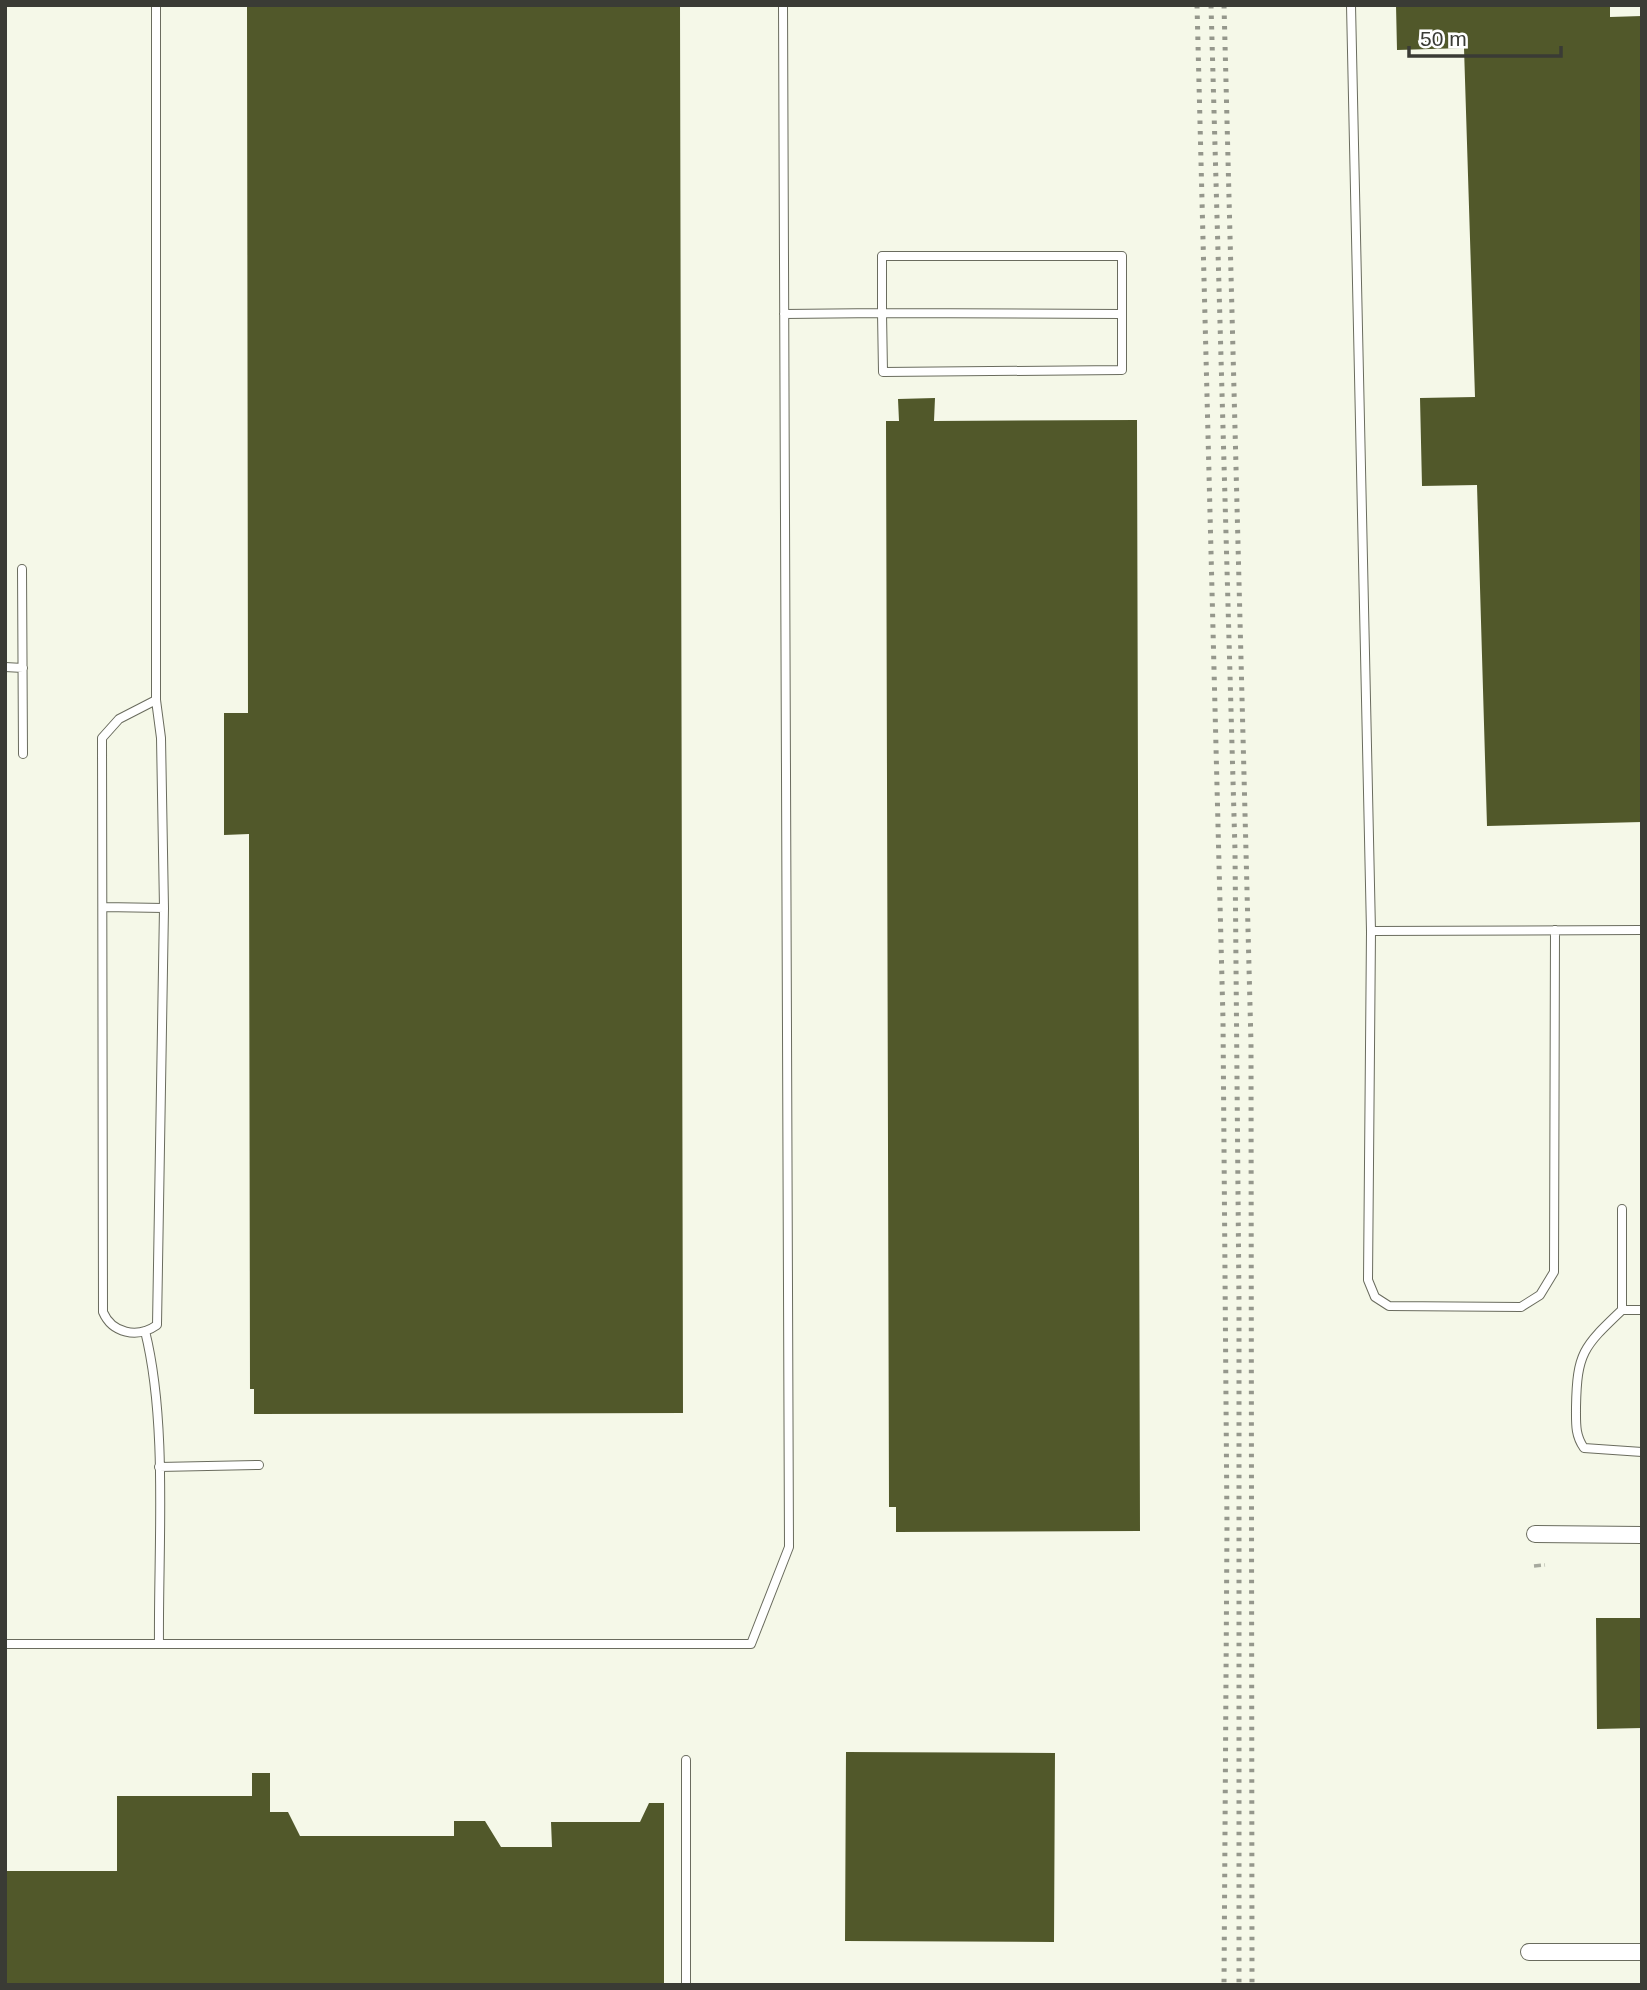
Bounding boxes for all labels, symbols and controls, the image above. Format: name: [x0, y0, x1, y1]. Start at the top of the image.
scale bar: [1409, 14, 1561, 58]
text: 50 m: [1420, 27, 1467, 50]

